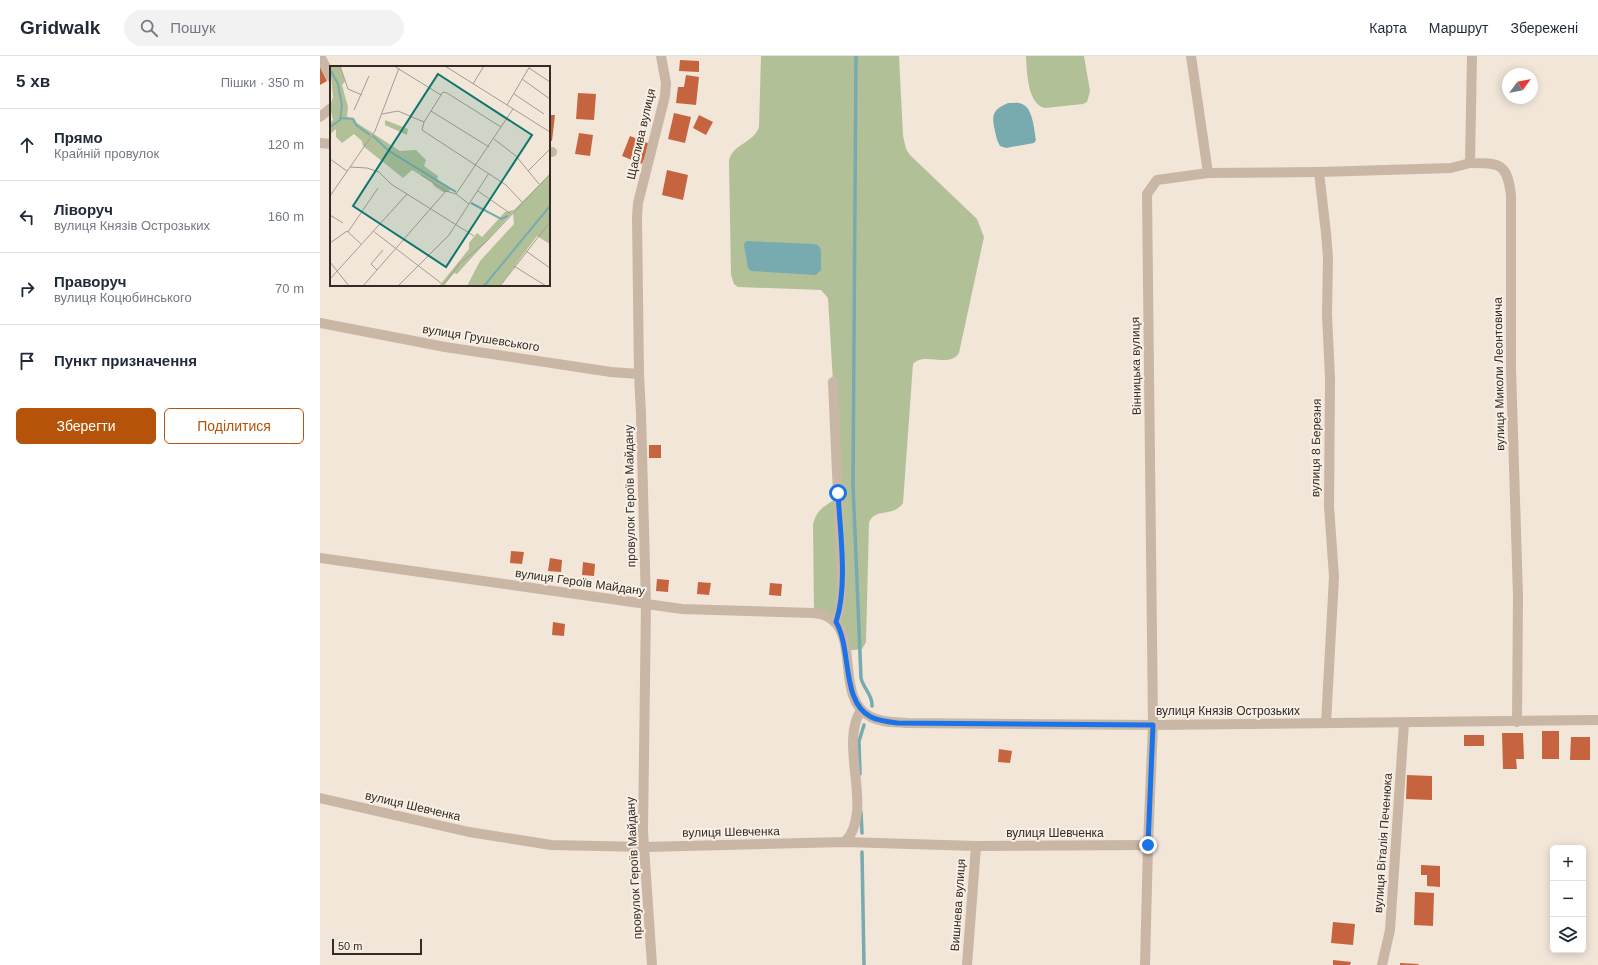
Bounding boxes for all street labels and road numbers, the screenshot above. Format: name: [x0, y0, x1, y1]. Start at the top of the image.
street label: Щаслива вулиця: [624, 87, 658, 181]
street label: вулиця Миколи Леонтовича: [1491, 297, 1507, 451]
street label: Вінницька вулиця: [1128, 317, 1144, 415]
street label: вулиця Грушевського: [422, 322, 541, 354]
street label: вулиця 8 Березня: [1308, 399, 1324, 497]
street label: провулок Героїв Майдану: [622, 425, 638, 567]
street label: вулиця Героїв Майдану: [514, 566, 646, 598]
street label: вулиця Князів Острозьких: [1156, 704, 1300, 718]
street label: вулиця Віталія Печенюка: [1371, 772, 1395, 913]
street label: вулиця Шевченка: [364, 788, 462, 824]
street label: провулок Героїв Майдану: [623, 796, 645, 940]
street label: вулиця Шевченка: [682, 824, 780, 840]
street label: вулиця Шевченка: [1006, 826, 1104, 840]
street label: Вишнева вулиця: [948, 858, 968, 952]

